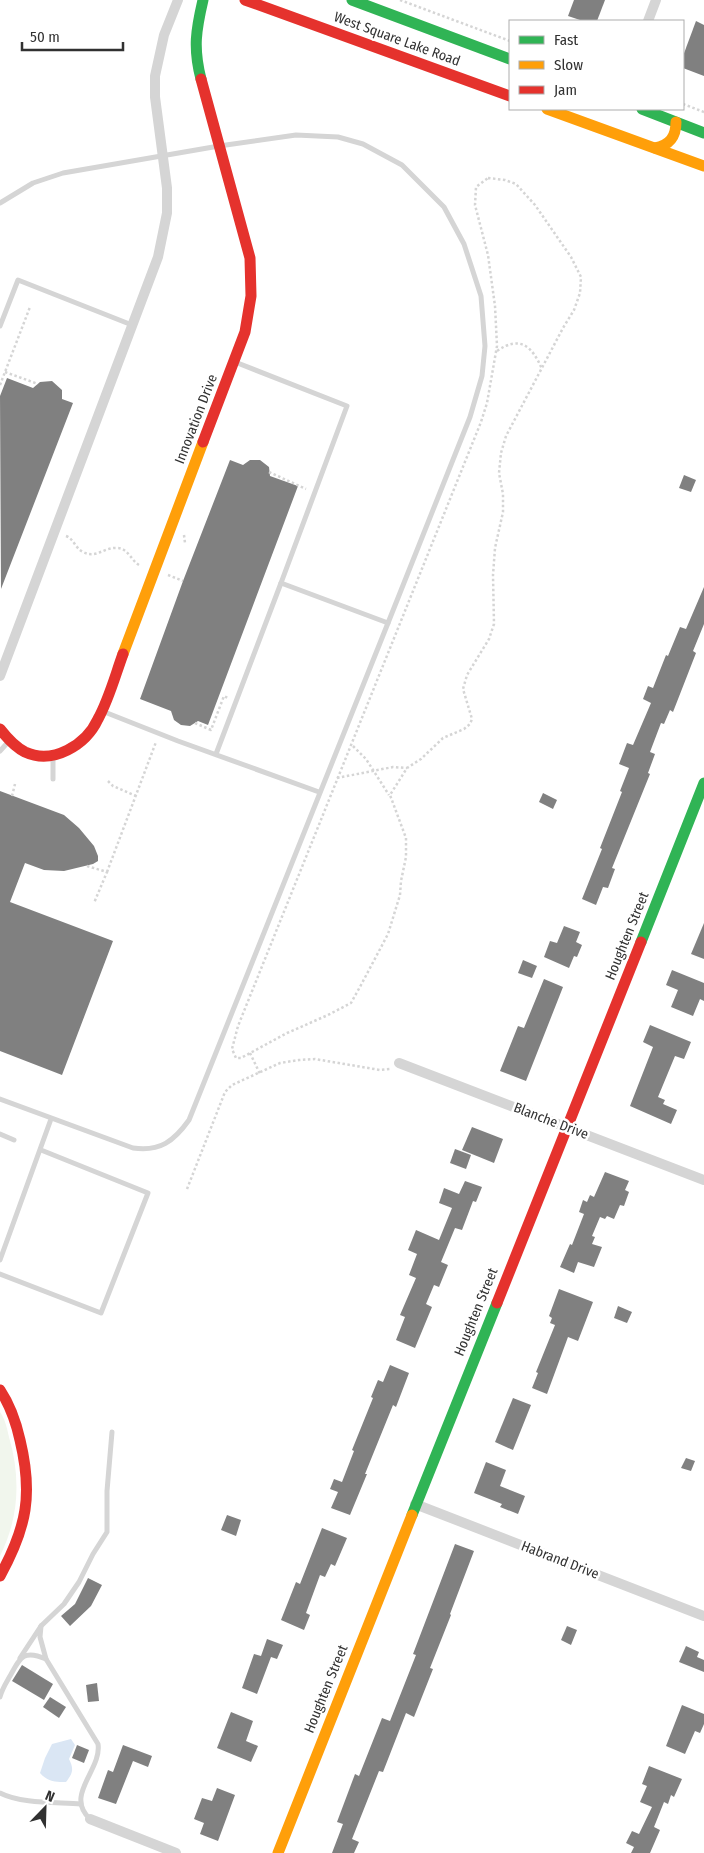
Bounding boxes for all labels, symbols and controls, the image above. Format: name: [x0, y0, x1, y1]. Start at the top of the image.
street label: West Square Lake Road: [332, 8, 462, 70]
scale bar: [22, 20, 124, 52]
legend: [509, 20, 684, 110]
text: 50 m: [30, 28, 60, 46]
text: Fast: [554, 31, 578, 49]
text: Slow: [554, 56, 583, 74]
text: Jam: [554, 81, 577, 99]
street label: Innovation Drive: [171, 372, 221, 466]
street label: Houghten Street: [602, 889, 653, 983]
street label: Blanche Drive: [511, 1099, 591, 1143]
street label: Houghten Street: [451, 1265, 502, 1359]
street label: Habrand Drive: [519, 1537, 601, 1583]
street label: Houghten Street: [301, 1642, 352, 1736]
north arrow: [20, 1783, 70, 1833]
text: N: [43, 1787, 57, 1806]

